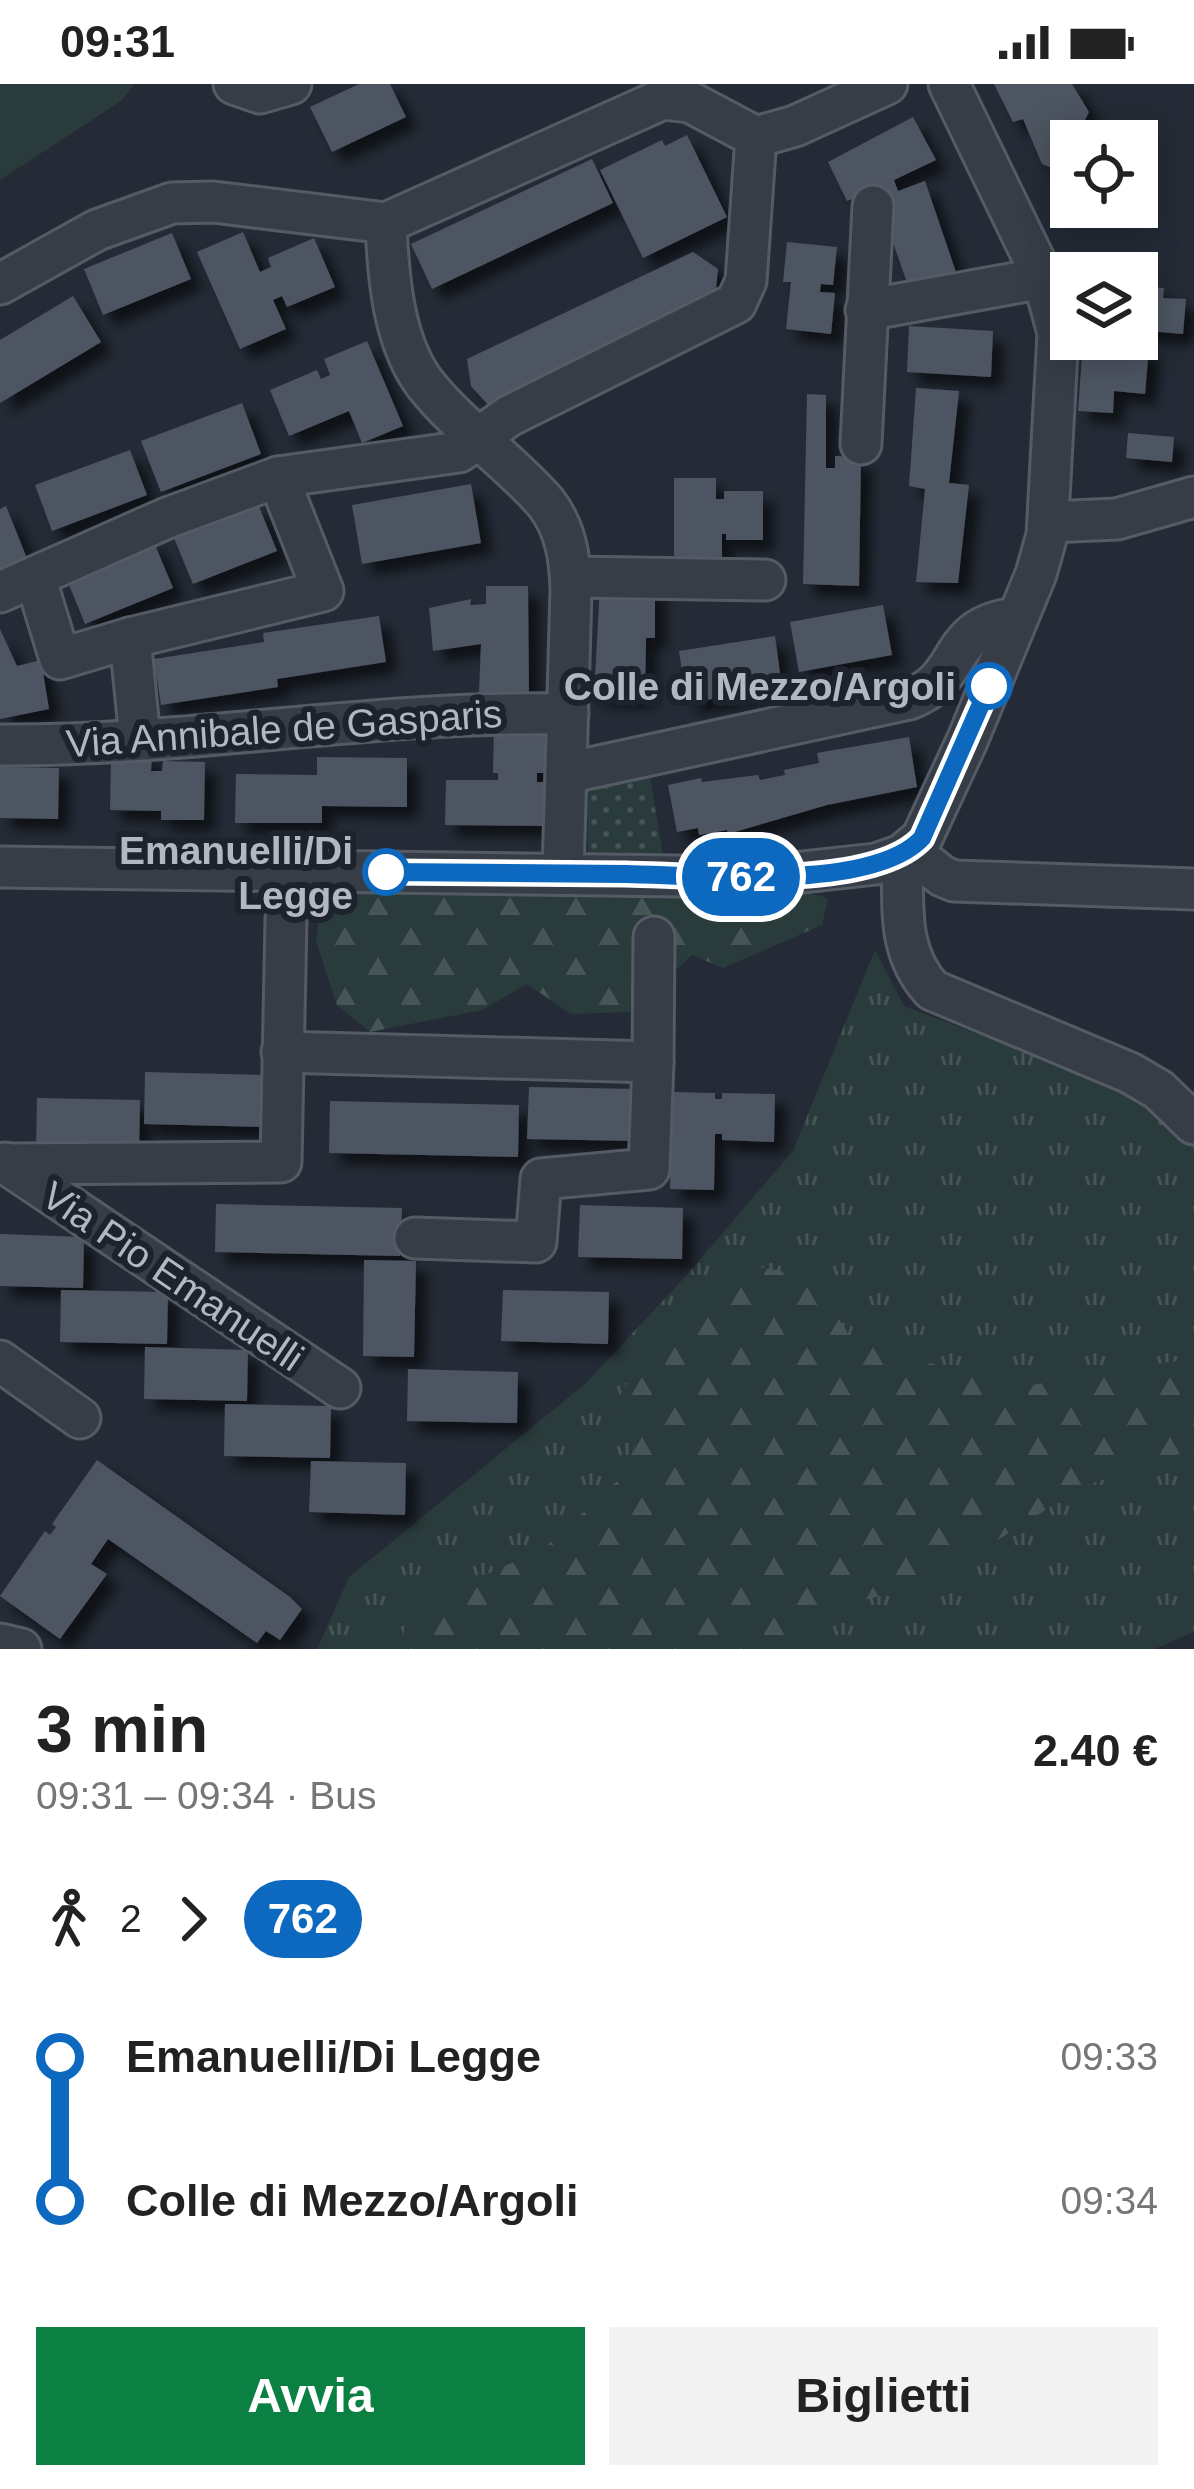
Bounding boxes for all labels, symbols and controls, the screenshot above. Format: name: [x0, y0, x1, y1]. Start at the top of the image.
text: 09:31: [60, 16, 175, 67]
map controls: [1050, 120, 1158, 360]
button: locate: [1050, 120, 1158, 228]
button: layers: [1050, 252, 1158, 360]
marker: Colle di Mezzo/Argoli: [967, 664, 1011, 708]
place label: Colle di Mezzo/Argoli: [564, 665, 956, 708]
street label: Via Annibale de Gasparis: [64, 692, 504, 765]
place label: Emanuelli/Di Legge: [119, 829, 353, 917]
line badge: 762: [672, 838, 810, 916]
marker: Emanuelli/Di Legge: [364, 850, 408, 894]
text: 762: [706, 853, 776, 900]
street label: Via Pio Emanuelli: [34, 1173, 311, 1380]
text: 3 min: [36, 1692, 208, 1766]
text: 2.40 €: [1033, 1725, 1158, 1776]
text: 09:31 – 09:34 · Bus: [36, 1774, 376, 1817]
icon: walk: [36, 1886, 102, 1952]
icon: forward: [160, 1886, 226, 1952]
text: 762: [268, 1895, 338, 1942]
text: 2: [120, 1897, 142, 1940]
text: Emanuelli/Di Legge: [126, 2031, 541, 2082]
text: 09:33: [1060, 2035, 1158, 2078]
text: Colle di Mezzo/Argoli: [126, 2175, 579, 2226]
text: 09:34: [1060, 2179, 1158, 2222]
button: Avvia: [36, 2327, 585, 2465]
button: Biglietti: [609, 2327, 1158, 2465]

